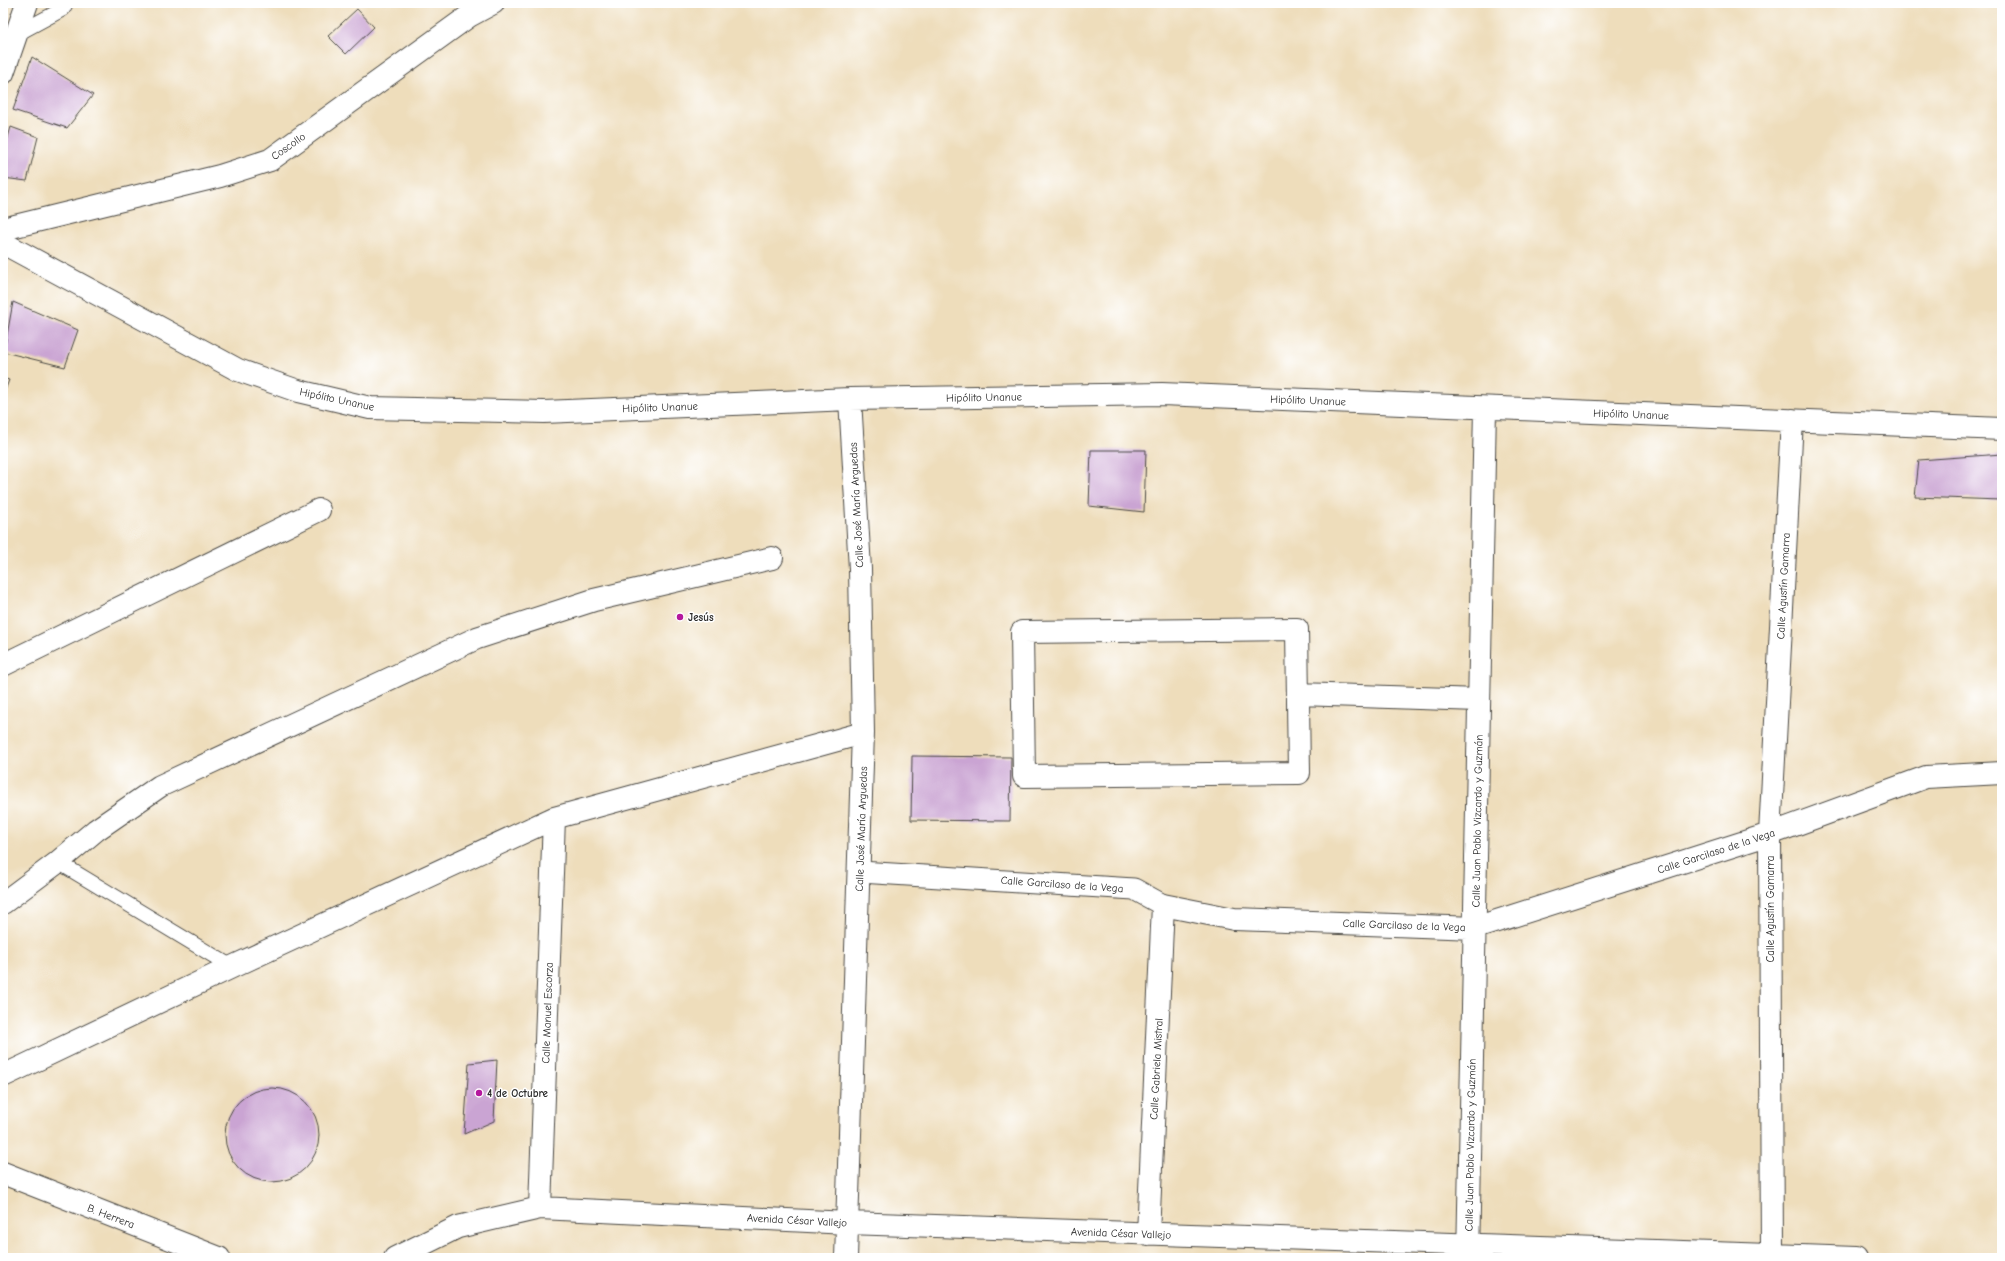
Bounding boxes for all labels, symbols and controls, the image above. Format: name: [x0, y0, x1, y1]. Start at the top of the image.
street label: Coscollo: [269, 130, 308, 163]
street label: Hipólito Unanue: [298, 385, 376, 414]
street label: Hipólito Unanue: [946, 390, 1023, 405]
street label: Hipólito Unanue: [1270, 393, 1347, 408]
street label: Hipólito Unanue: [622, 400, 699, 415]
street label: Hipólito Unanue: [1593, 407, 1670, 422]
street label: Calle José María Arguedas: [847, 442, 866, 568]
street label: Calle Agustín Gamarra: [1774, 532, 1793, 640]
place label: Jesús: [688, 611, 714, 624]
marker: Jesús: [675, 612, 685, 622]
street label: Calle Juan Pablo Vizcardo y Guzmán: [1469, 735, 1486, 907]
street label: Calle José María Arguedas: [853, 766, 870, 892]
street label: Calle Garcilaso de la Vega: [1656, 826, 1777, 877]
street label: Calle Agustín Gamarra: [1764, 856, 1777, 962]
street label: Calle Garcilaso de la Vega: [1000, 874, 1124, 895]
street label: Calle Garcilaso de la Vega: [1342, 917, 1466, 934]
street label: Calle Manuel Escorza: [539, 962, 556, 1064]
street label: Calle Gabriela Mistral: [1147, 1018, 1166, 1120]
street label: Calle Juan Pablo Vizcardo y Guzmán: [1462, 1059, 1479, 1231]
place label: 4 de Octubre: [487, 1087, 549, 1100]
marker: 4 de Octubre: [474, 1088, 484, 1098]
street label: B. Herrera: [85, 1202, 136, 1231]
street label: Avenida César Vallejo: [747, 1211, 848, 1230]
street label: Avenida César Vallejo: [1071, 1225, 1171, 1242]

